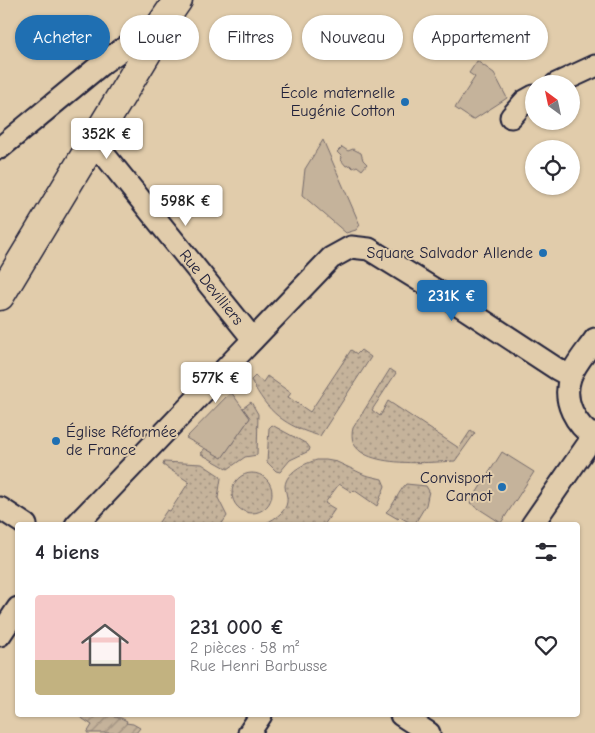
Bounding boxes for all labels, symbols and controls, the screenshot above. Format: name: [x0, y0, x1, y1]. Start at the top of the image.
chip: Acheter: [15, 15, 110, 60]
chip: Louer: [120, 15, 199, 60]
chip: Filtres: [209, 15, 292, 60]
chip: Nouveau: [302, 15, 403, 60]
chip: Appartement: [413, 15, 548, 60]
north arrow: [525, 75, 580, 130]
map controls: [525, 75, 580, 195]
place label: École maternelle Eugénie Cotton: [280, 83, 395, 120]
marker: École maternelle Eugénie Cotton: [399, 96, 411, 108]
pin: 352K €: [66, 118, 148, 160]
text: 352K €: [82, 125, 132, 143]
button: locate: [525, 140, 580, 195]
pin: 598K €: [145, 184, 227, 227]
text: 598K €: [161, 192, 211, 210]
place label: Square Salvador Allende: [367, 244, 533, 262]
street label: Rue Devilliers: [176, 246, 247, 329]
marker: Square Salvador Allende: [537, 247, 549, 259]
pin: 231K €: [411, 280, 493, 322]
text: 231K €: [428, 287, 476, 305]
pin: 577K €: [175, 362, 257, 404]
text: 577K €: [192, 369, 240, 387]
place label: Église Réformée de France: [66, 422, 177, 459]
marker: Église Réformée de France: [50, 435, 62, 447]
place label: Convisport Carnot: [420, 469, 492, 505]
marker: Convisport Carnot: [496, 481, 508, 493]
icon: filters: [532, 538, 560, 566]
text: 4 biens: [35, 540, 99, 564]
icon: home: [75, 615, 135, 675]
text: 231 000 €: [190, 615, 285, 639]
icon: heart: [532, 631, 560, 659]
text: 2 pièces · 58 m²: [190, 639, 299, 657]
text: Rue Henri Barbusse: [190, 657, 327, 675]

